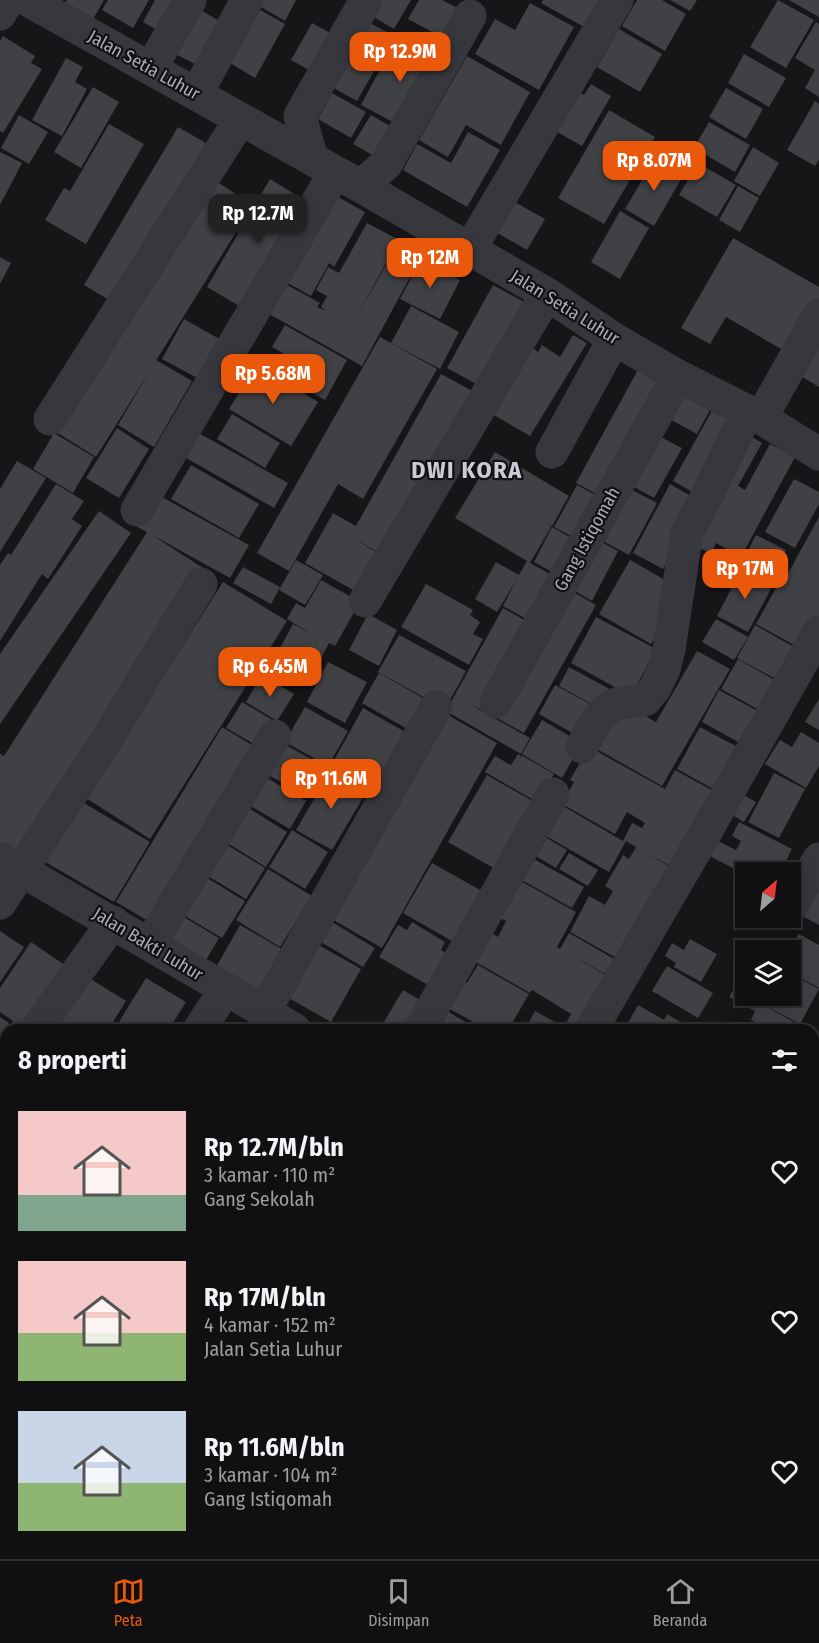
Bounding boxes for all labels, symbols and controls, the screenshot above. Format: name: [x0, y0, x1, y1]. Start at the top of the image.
street label: Jalan Setia Luhur: [84, 25, 204, 105]
pin: Rp 12.9M: [338, 32, 462, 83]
text: Rp 12.9M: [364, 39, 436, 63]
pin: Rp 8.07M: [592, 141, 716, 192]
text: Rp 8.07M: [617, 148, 691, 172]
pin: Rp 12.7M: [196, 194, 320, 245]
text: Rp 12.7M: [222, 201, 294, 225]
pin: Rp 12M: [381, 238, 479, 289]
text: Rp 12M: [401, 245, 459, 269]
street label: Jalan Setia Luhur: [506, 265, 624, 350]
pin: Rp 5.68M: [211, 354, 335, 405]
text: Rp 5.68M: [235, 361, 311, 385]
district label: DWI KORA: [411, 456, 523, 484]
street label: Gang Istiqomah: [549, 483, 625, 595]
pin: Rp 17M: [696, 549, 794, 600]
text: Rp 17M: [716, 556, 774, 580]
pin: Rp 6.45M: [208, 647, 332, 698]
text: Rp 6.45M: [232, 654, 308, 678]
pin: Rp 11.6M: [269, 759, 393, 810]
text: Rp 11.6M: [295, 766, 367, 790]
north arrow: [735, 862, 801, 928]
map controls: [735, 862, 801, 1006]
street label: Jalan Bakti Luhur: [89, 902, 208, 986]
button: layers: [735, 940, 801, 1006]
icon: filters: [768, 1044, 801, 1077]
text: 8 properti: [18, 1045, 127, 1076]
text: Rp 12.7M/bln: [204, 1132, 344, 1163]
icon: home: [66, 1135, 138, 1207]
icon: heart: [768, 1155, 801, 1188]
text: 3 kamar · 110 m²: [204, 1163, 335, 1187]
text: Gang Sekolah: [204, 1187, 315, 1211]
text: Rp 17M/bln: [204, 1282, 326, 1313]
icon: home: [66, 1285, 138, 1357]
icon: heart: [768, 1305, 801, 1338]
text: 4 kamar · 152 m²: [204, 1313, 336, 1337]
text: Jalan Setia Luhur: [204, 1337, 342, 1361]
text: Rp 11.6M/bln: [204, 1432, 345, 1463]
icon: home: [66, 1435, 138, 1507]
icon: heart: [768, 1455, 801, 1488]
text: 3 kamar · 104 m²: [204, 1463, 337, 1487]
text: Gang Istiqomah: [204, 1487, 332, 1511]
tab: Peta: [112, 1575, 145, 1630]
tab: Disimpan: [368, 1575, 429, 1630]
tab: Beranda: [653, 1575, 707, 1630]

